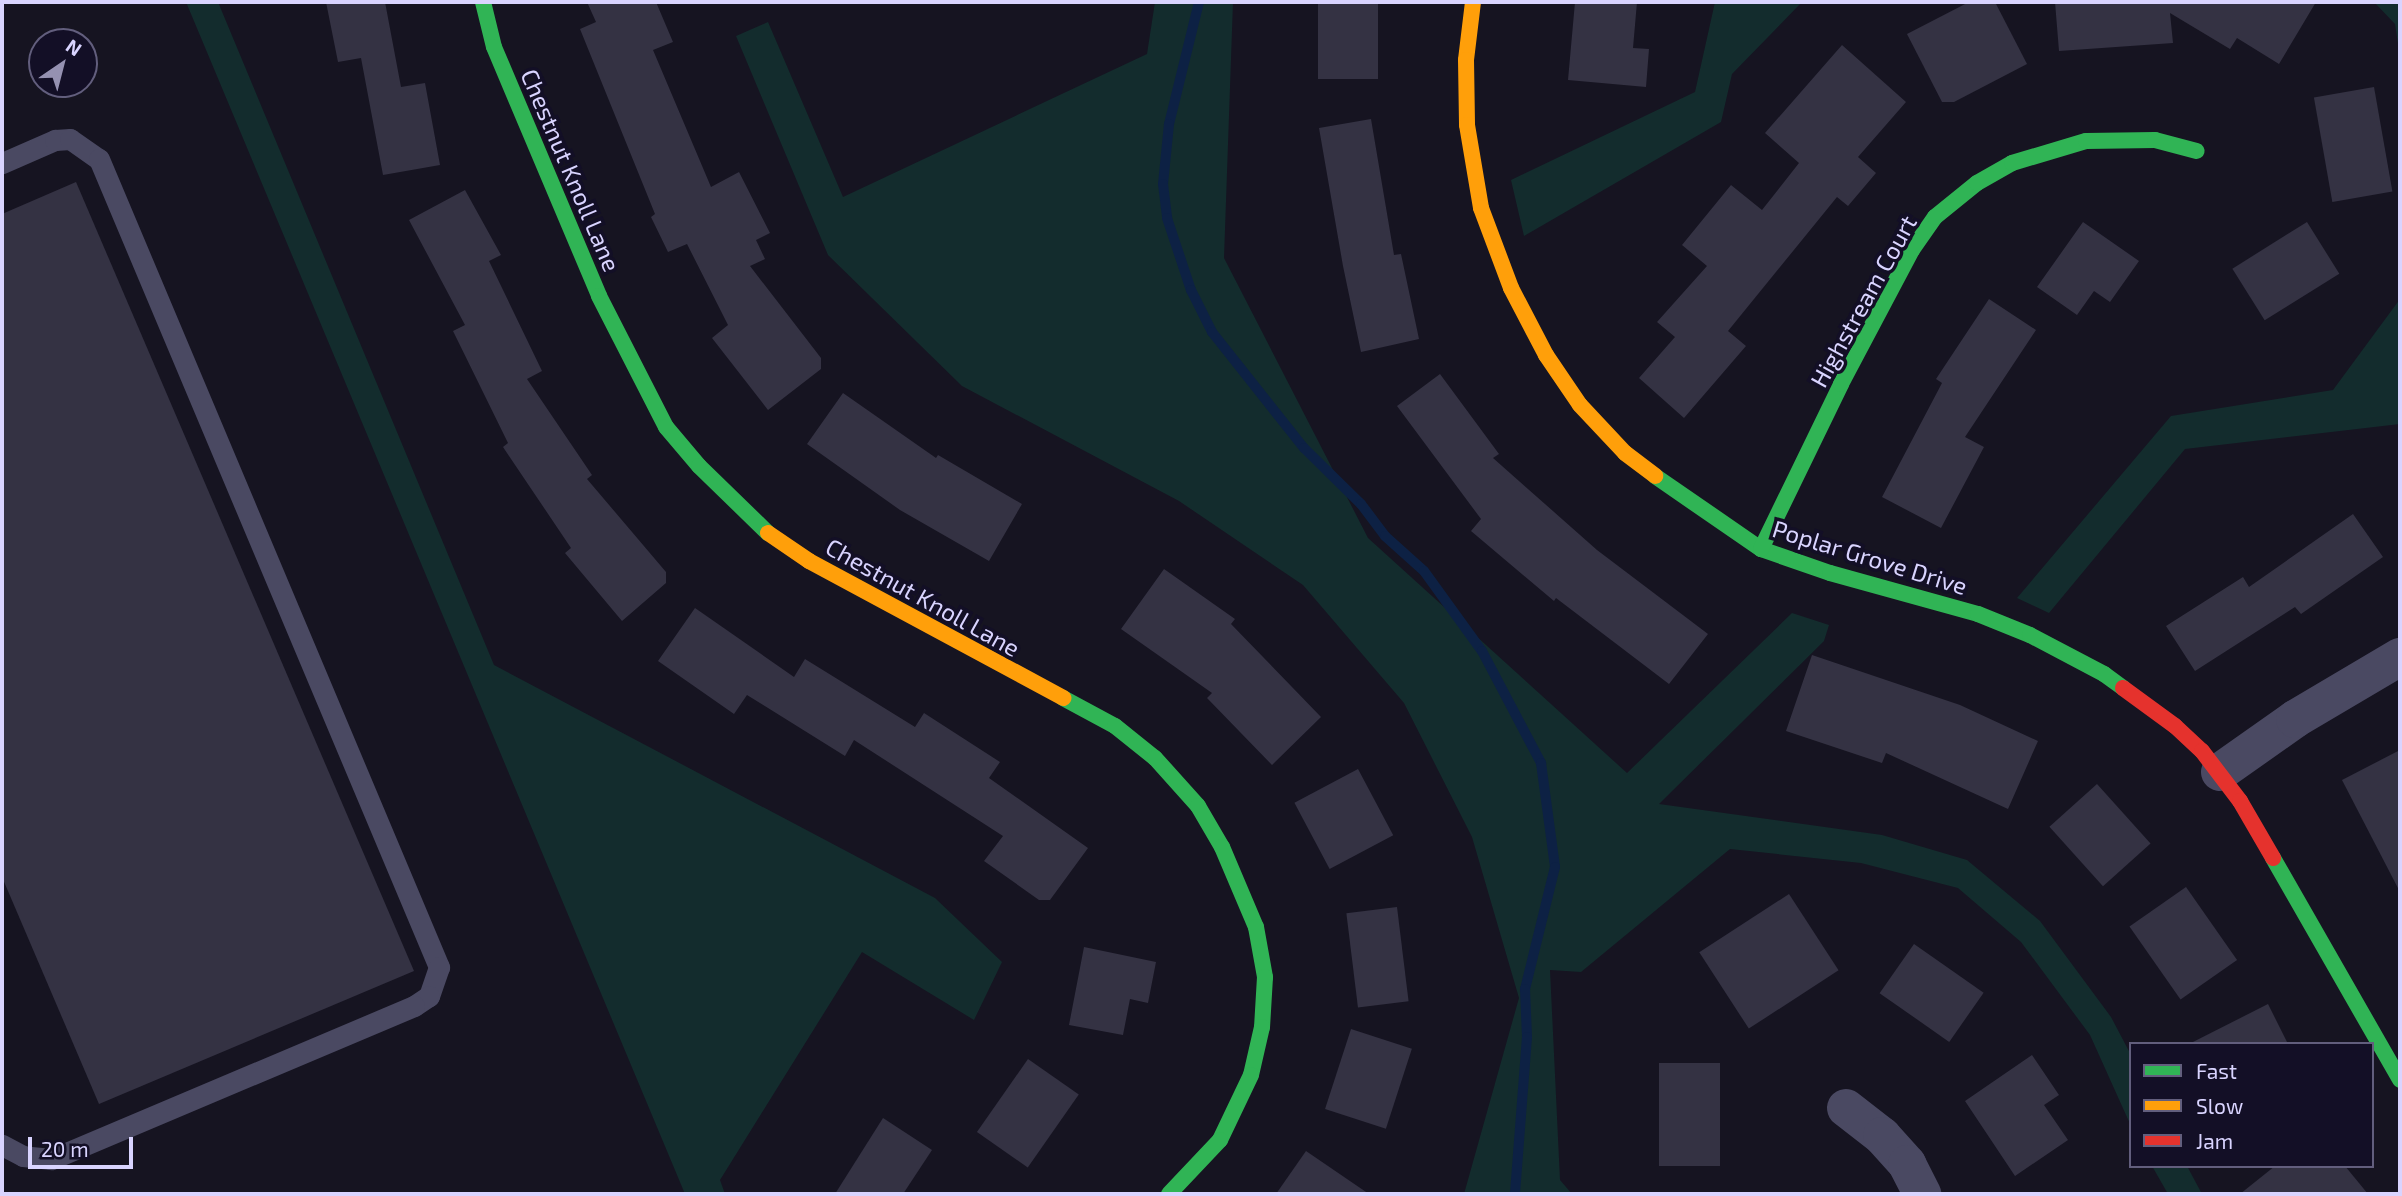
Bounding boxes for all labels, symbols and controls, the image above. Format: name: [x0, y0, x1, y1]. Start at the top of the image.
north arrow: [28, 28, 98, 98]
text: N: [62, 34, 86, 60]
street label: Chestnut Knoll Lane: [515, 64, 627, 276]
street label: Highstream Court: [1804, 210, 1922, 392]
street label: Poplar Grove Drive: [1769, 514, 1971, 600]
street label: Chestnut Knoll Lane: [821, 532, 1025, 662]
legend: [2129, 1042, 2374, 1168]
text: Fast: [2196, 1058, 2237, 1083]
text: Slow: [2196, 1093, 2243, 1118]
scale bar: [32, 1122, 136, 1166]
text: Jam: [2196, 1128, 2233, 1153]
text: 20 m: [41, 1136, 89, 1161]

